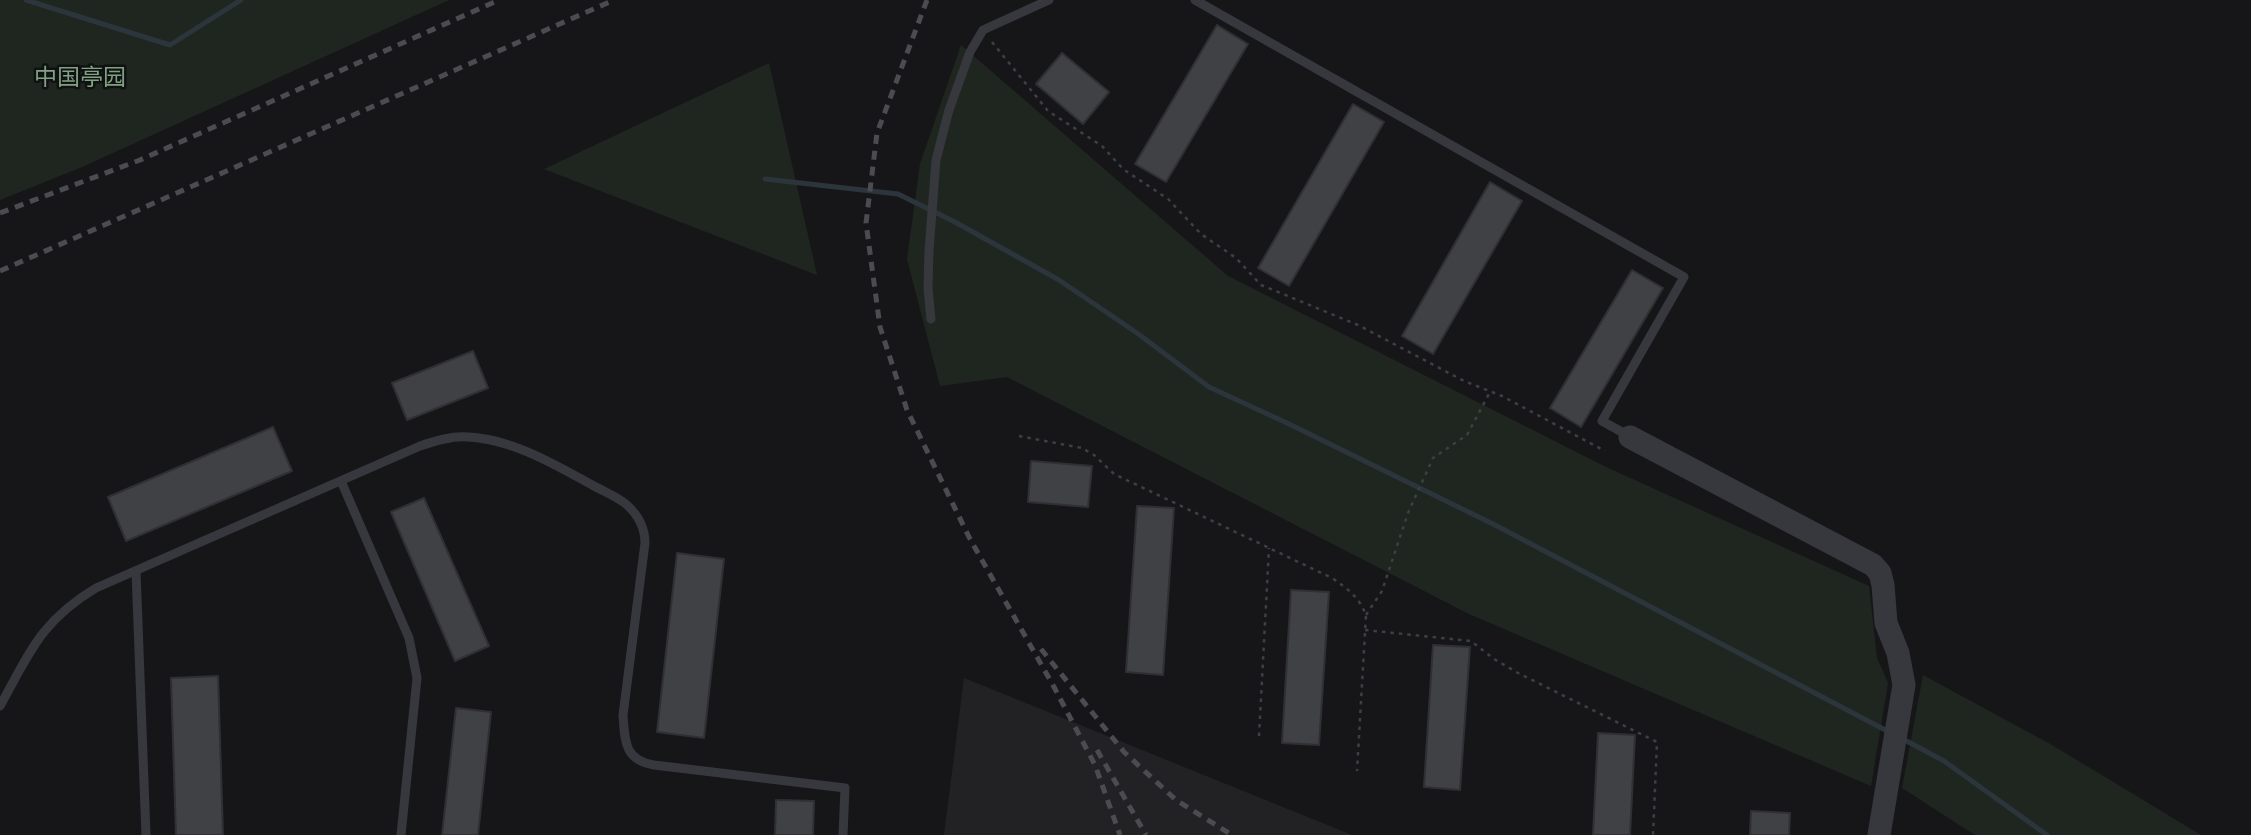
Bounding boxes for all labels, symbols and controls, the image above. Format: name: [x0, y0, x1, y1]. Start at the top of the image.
park label: 中国亭园: [34, 66, 126, 94]

